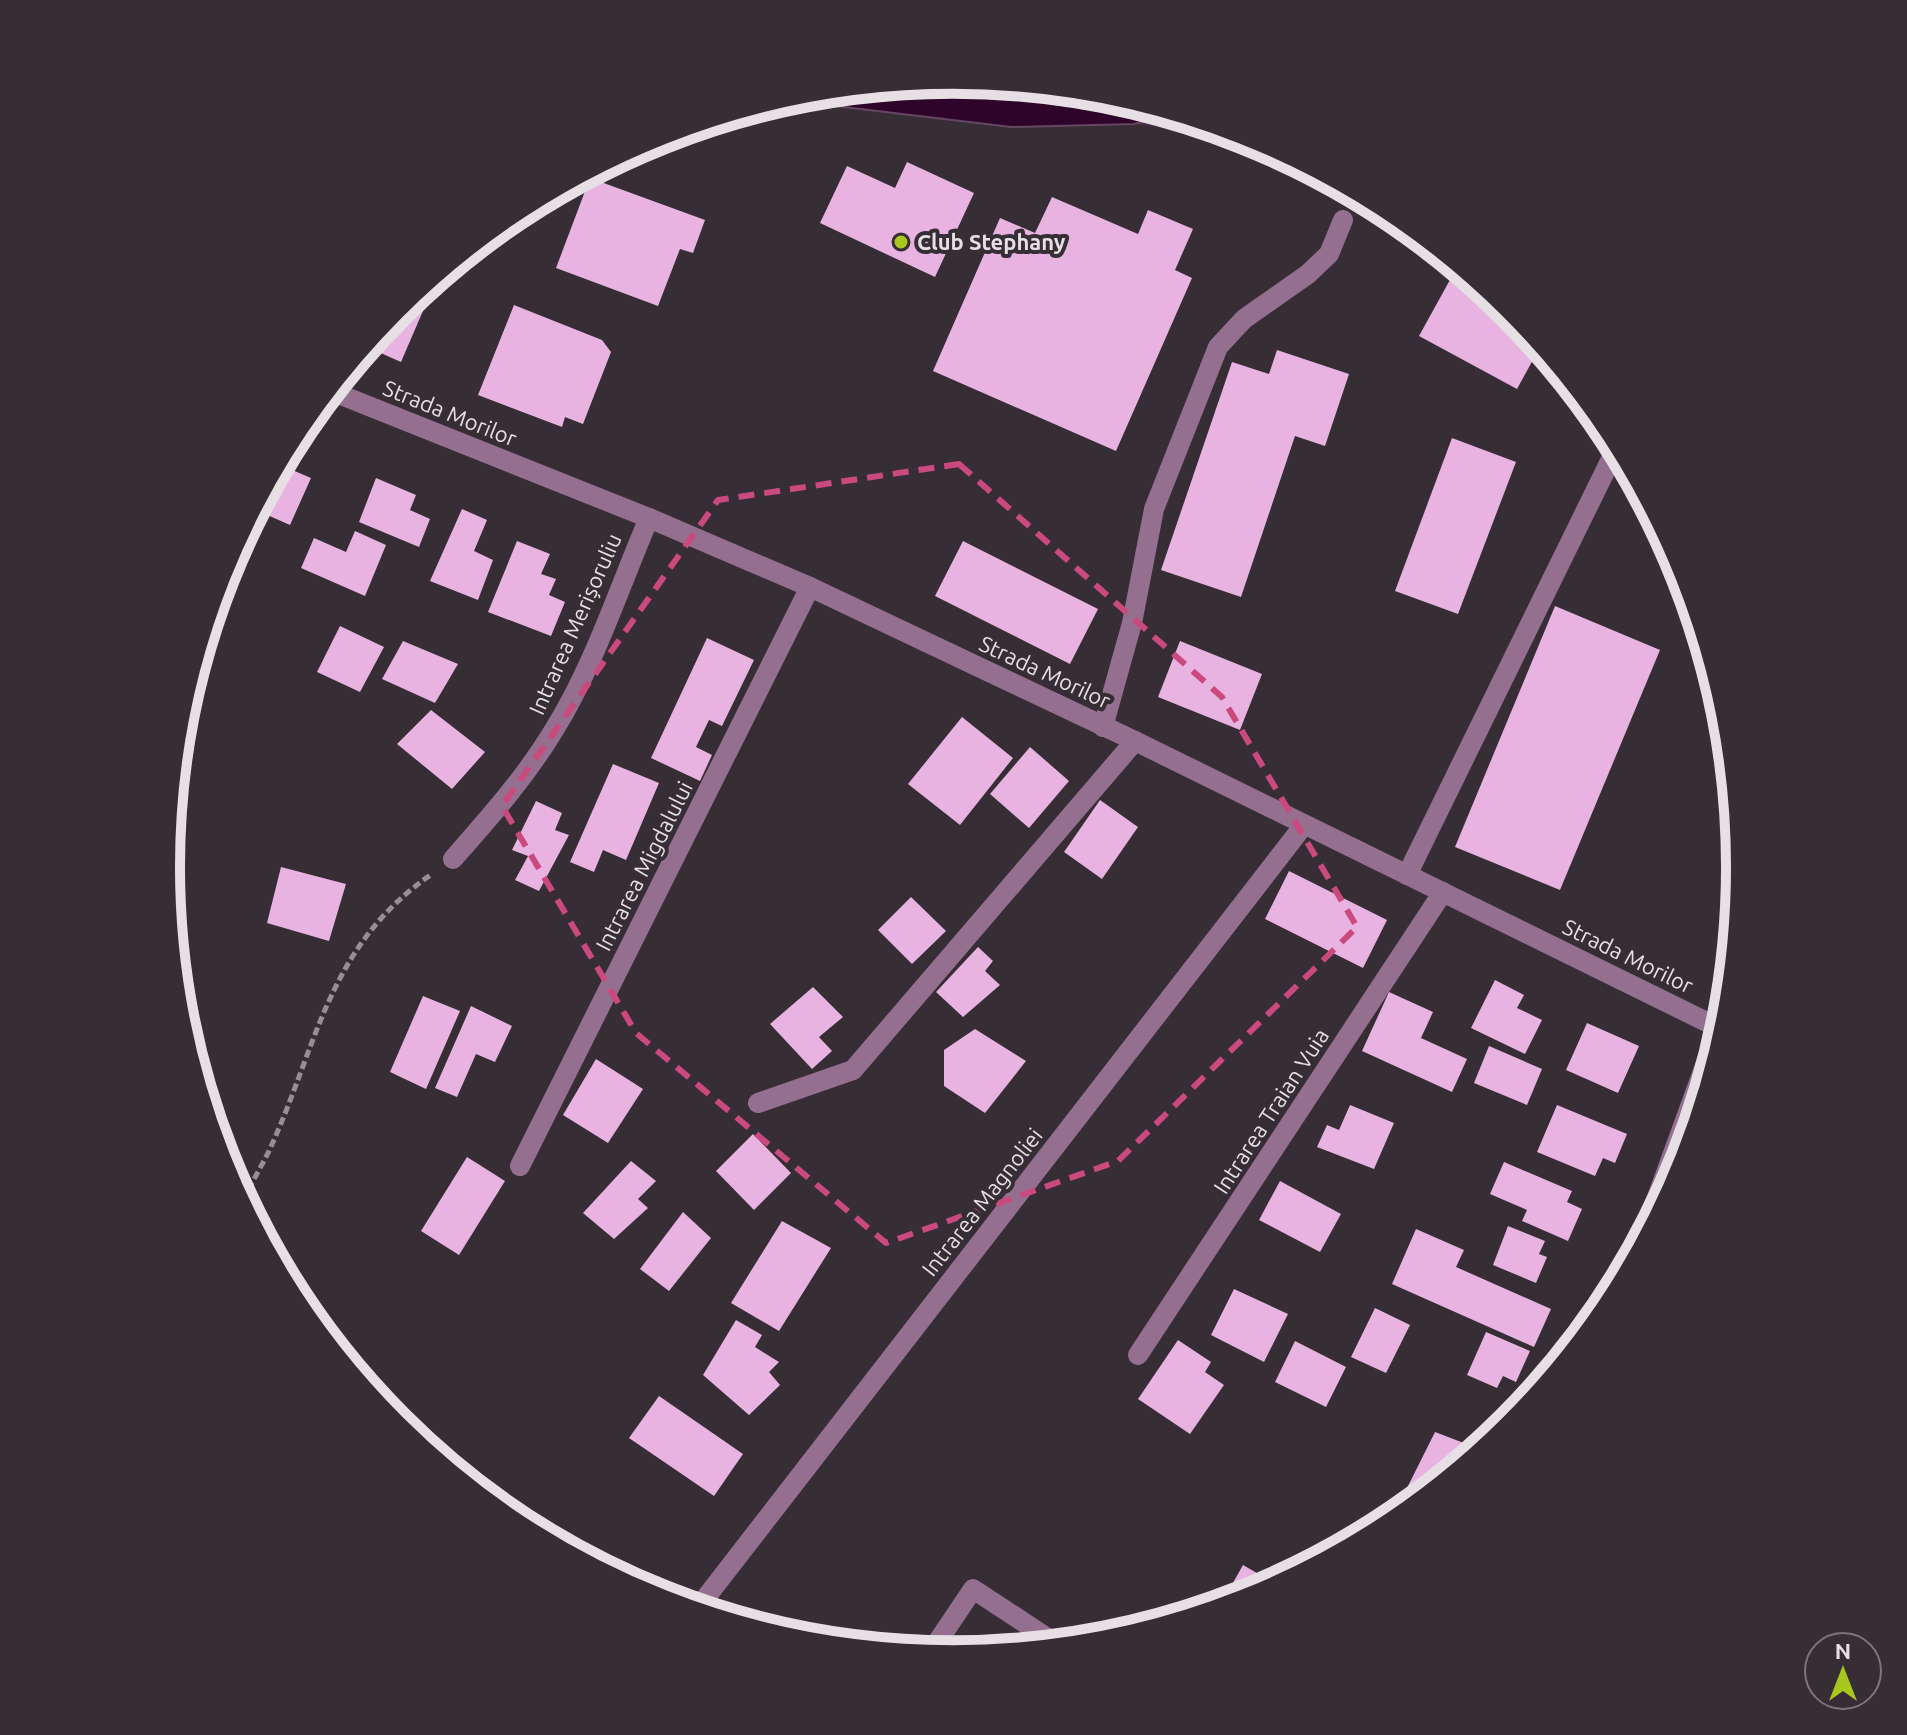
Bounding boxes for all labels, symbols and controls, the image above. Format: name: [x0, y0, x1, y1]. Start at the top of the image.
place label: Club Stephany: [917, 229, 1066, 254]
marker: Club Stephany: [892, 233, 910, 251]
street label: Strada Morilor: [380, 374, 521, 451]
street label: Intrarea Merișoruliu: [523, 530, 626, 718]
street label: Strada Morilor: [976, 630, 1115, 713]
street label: Intrarea Migdalului: [590, 777, 697, 955]
street label: Strada Morilor: [1559, 913, 1698, 998]
street label: Intrarea Traian Vuia: [1208, 1024, 1333, 1198]
street label: Intrarea Magnoliei: [916, 1123, 1047, 1280]
north arrow: [1803, 1631, 1883, 1711]
text: N: [1835, 1638, 1851, 1663]

